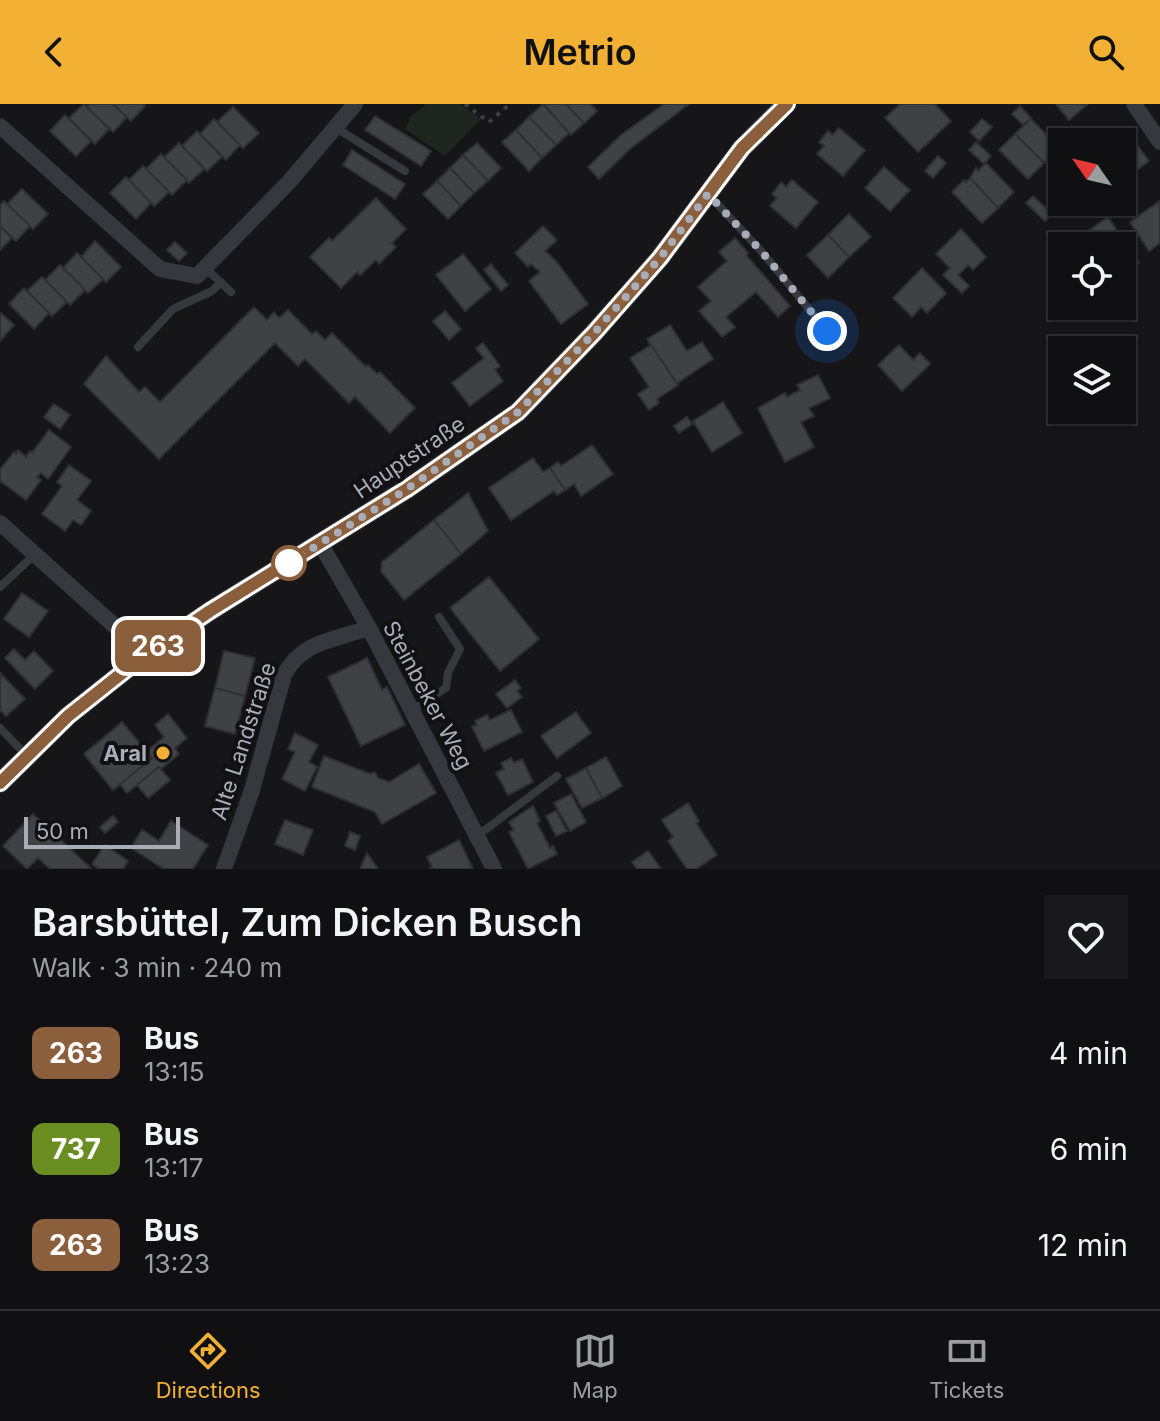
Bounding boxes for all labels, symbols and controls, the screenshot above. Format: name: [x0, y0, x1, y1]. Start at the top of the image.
icon: back: [32, 30, 76, 74]
text: Metrio: [523, 30, 637, 74]
icon: search: [1084, 30, 1128, 74]
north arrow: [1048, 128, 1136, 216]
map controls: [1048, 128, 1136, 424]
button: locate: [1048, 232, 1136, 320]
your location: [807, 311, 847, 351]
button: layers: [1048, 336, 1136, 424]
street label: Hauptstraße: [349, 410, 469, 504]
unlabelled marker: [272, 546, 306, 580]
street label: Steinbeker Weg: [378, 616, 478, 774]
line badge: 263: [112, 620, 204, 672]
text: 263: [131, 629, 185, 663]
street label: Alte Landstraße: [205, 659, 281, 823]
place label: Aral: [103, 740, 147, 766]
marker: Aral: [154, 744, 172, 762]
scale bar: [24, 813, 180, 849]
text: 50 m: [36, 818, 89, 844]
button: heart: [1044, 895, 1128, 979]
text: Barsbüttel, Zum Dicken Busch: [32, 899, 582, 945]
text: Walk · 3 min · 240 m: [32, 952, 282, 983]
text: Bus: [144, 1020, 199, 1056]
text: 4 min: [1049, 1035, 1128, 1071]
text: 263: [49, 1036, 103, 1070]
text: 13:15: [144, 1056, 205, 1087]
text: Bus: [144, 1116, 199, 1152]
text: 6 min: [1050, 1131, 1128, 1167]
text: 737: [51, 1132, 101, 1166]
text: 13:17: [144, 1152, 203, 1183]
text: Bus: [144, 1212, 199, 1248]
text: 12 min: [1038, 1227, 1128, 1263]
text: 263: [49, 1228, 103, 1262]
text: 13:23: [144, 1248, 210, 1279]
tab: Directions: [156, 1329, 261, 1403]
tab: Map: [572, 1329, 618, 1403]
tab: Tickets: [929, 1329, 1004, 1403]

